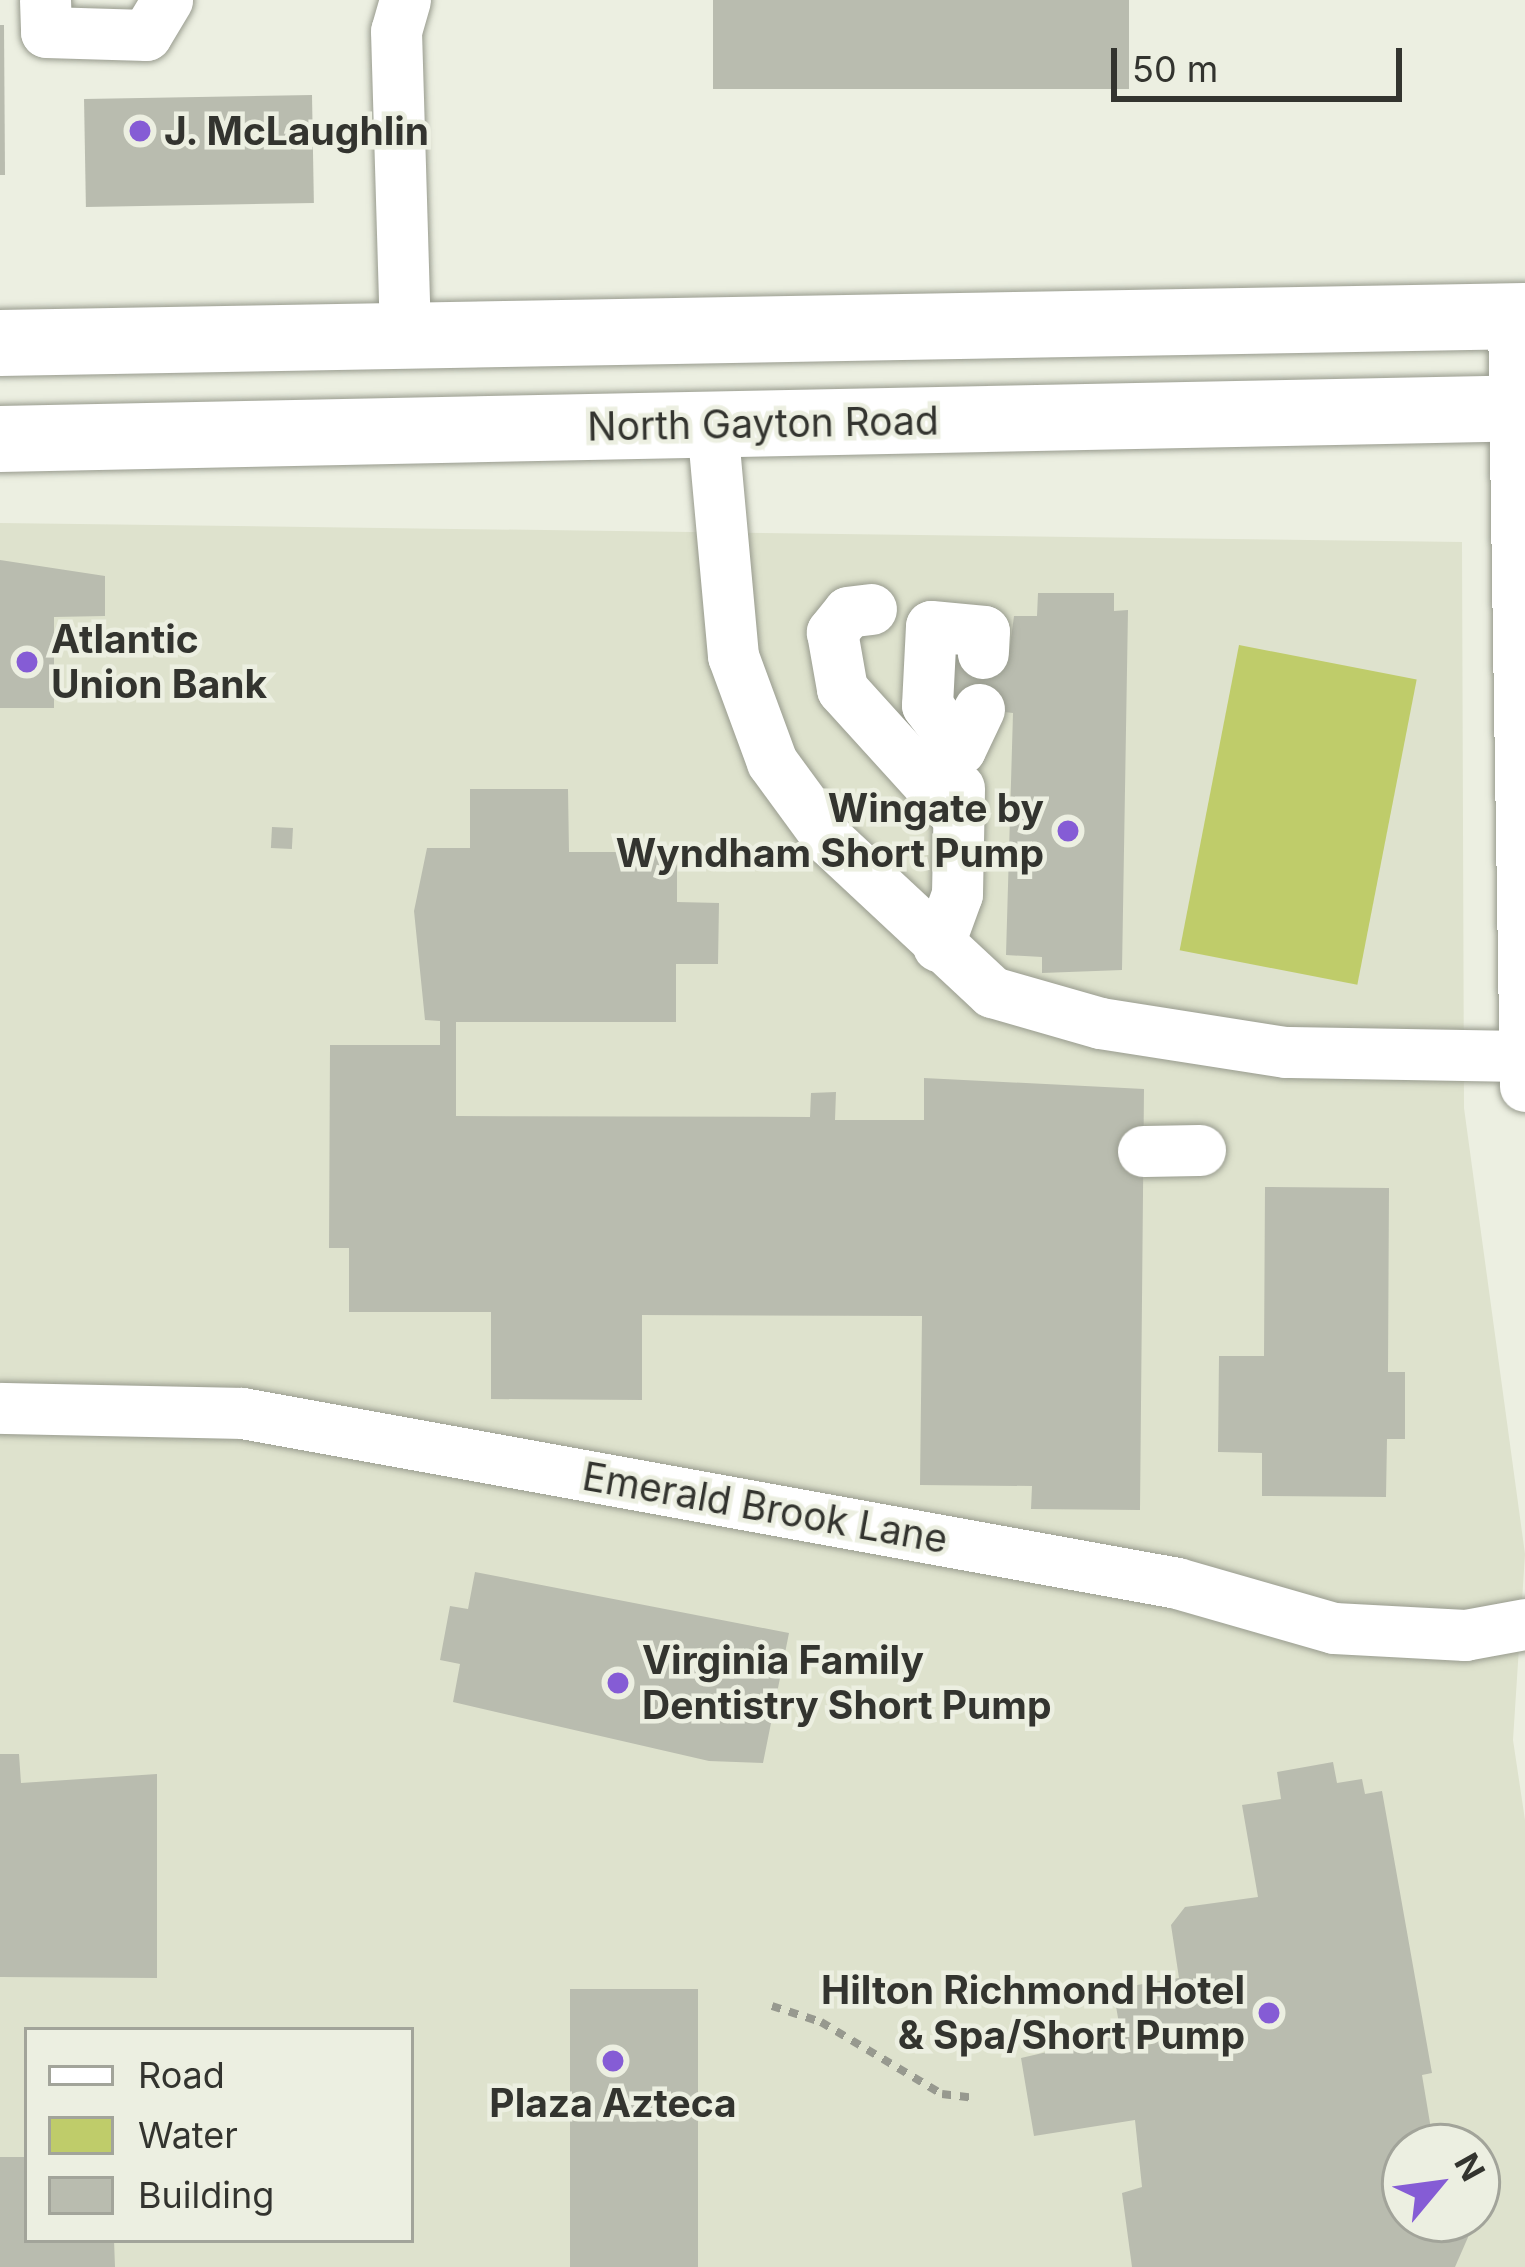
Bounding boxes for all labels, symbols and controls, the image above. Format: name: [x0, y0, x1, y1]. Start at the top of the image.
scale bar: [1117, 24, 1408, 98]
text: 50 m: [1132, 47, 1218, 91]
place label: J. McLaughlin: [164, 108, 430, 154]
marker: J. McLaughlin: [127, 118, 153, 144]
street label: North Gayton Road: [587, 398, 939, 450]
place label: Atlantic Union Bank: [51, 617, 267, 708]
marker: Atlantic Union Bank: [14, 649, 40, 675]
place label: Wingate by Wyndham Short Pump: [616, 786, 1044, 877]
marker: Wingate by Wyndham Short Pump: [1055, 818, 1081, 844]
street label: Emerald Brook Lane: [579, 1453, 951, 1563]
place label: Virginia Family Dentistry Short Pump: [642, 1638, 1051, 1729]
marker: Virginia Family Dentistry Short Pump: [605, 1670, 631, 1696]
place label: Hilton Richmond Hotel & Spa/Short Pump: [821, 1968, 1245, 2059]
marker: Hilton Richmond Hotel & Spa/Short Pump: [1256, 2000, 1282, 2026]
legend: [24, 2027, 414, 2243]
marker: Plaza Azteca: [600, 2048, 626, 2074]
text: Road: [138, 2053, 225, 2097]
place label: Plaza Azteca: [489, 2080, 737, 2126]
text: Water: [138, 2113, 238, 2157]
north arrow: [1381, 2123, 1501, 2243]
text: N: [1446, 2146, 1493, 2188]
text: Building: [138, 2173, 274, 2217]

